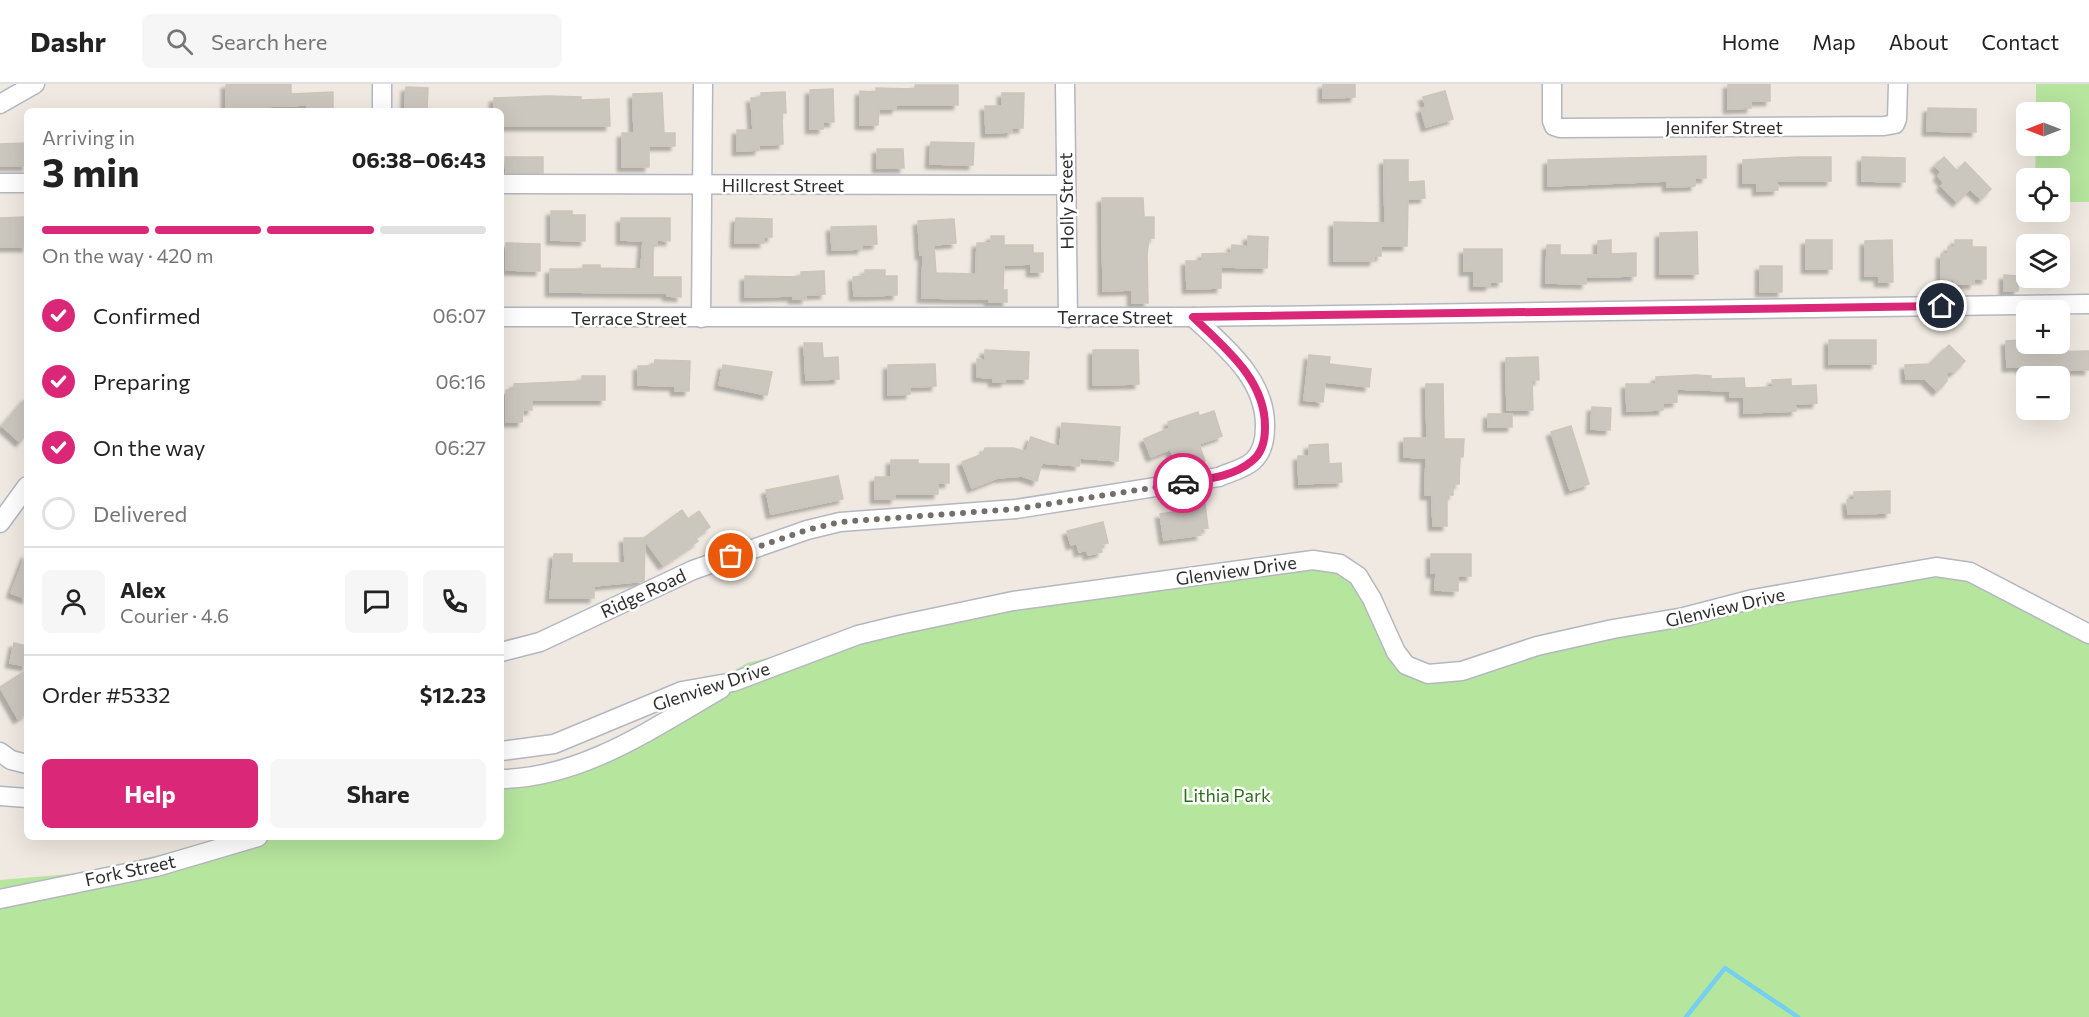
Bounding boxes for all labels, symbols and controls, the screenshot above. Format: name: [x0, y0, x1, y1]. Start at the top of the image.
search box: [142, 14, 562, 68]
text: Dashr: [30, 24, 106, 58]
icon: search: [163, 25, 196, 58]
text: Search here: [211, 28, 327, 55]
text: Home: [1722, 29, 1779, 54]
text: Map: [1812, 29, 1856, 54]
text: About: [1889, 29, 1948, 54]
text: Contact: [1981, 29, 2059, 54]
north arrow: [2016, 102, 2070, 156]
map controls: [2016, 102, 2070, 420]
street label: Jennifer Street: [1665, 116, 1783, 138]
text: Arriving in: [42, 125, 135, 149]
text: 06:38–06:43: [352, 146, 486, 173]
text: 3 min: [42, 147, 140, 195]
street label: Holly Street: [1054, 152, 1078, 250]
button: locate: [2016, 168, 2070, 222]
street label: Hillcrest Street: [722, 174, 844, 196]
button: layers: [2016, 234, 2070, 288]
text: On the way · 420 m: [42, 243, 214, 267]
pin: [1916, 280, 1967, 331]
icon: home: [1925, 289, 1958, 322]
icon: check: [42, 299, 75, 332]
button: +: [2016, 300, 2070, 354]
text: Confirmed: [93, 302, 200, 329]
text: 06:07: [433, 303, 486, 327]
street label: Terrace Street: [1057, 306, 1173, 328]
street label: Terrace Street: [571, 307, 687, 329]
icon: check: [42, 365, 75, 398]
button: −: [2016, 366, 2070, 420]
text: Preparing: [93, 368, 190, 395]
text: 06:16: [435, 369, 486, 393]
icon: check: [42, 431, 75, 464]
text: On the way: [93, 434, 205, 461]
text: 06:27: [434, 435, 486, 459]
courier: [1153, 453, 1213, 513]
icon: car: [1167, 467, 1200, 500]
text: Delivered: [93, 500, 187, 527]
pin: [705, 530, 756, 581]
icon: bag: [714, 539, 747, 572]
street label: Glenview Drive: [1174, 551, 1298, 589]
street label: Ridge Road: [597, 564, 689, 622]
button: person: [42, 570, 105, 633]
button: chat: [345, 570, 408, 633]
button: phone: [423, 570, 486, 633]
text: Alex: [120, 576, 166, 603]
street label: Glenview Drive: [1663, 583, 1787, 631]
text: Courier · 4.6: [120, 603, 229, 627]
street label: Glenview Drive: [650, 657, 772, 715]
text: Order #5332: [42, 681, 171, 708]
text: $12.23: [420, 681, 486, 708]
button: Help: [42, 759, 258, 828]
button: Share: [270, 759, 486, 828]
park label: Lithia Park: [1183, 784, 1271, 806]
street label: Fork Street: [83, 850, 177, 890]

